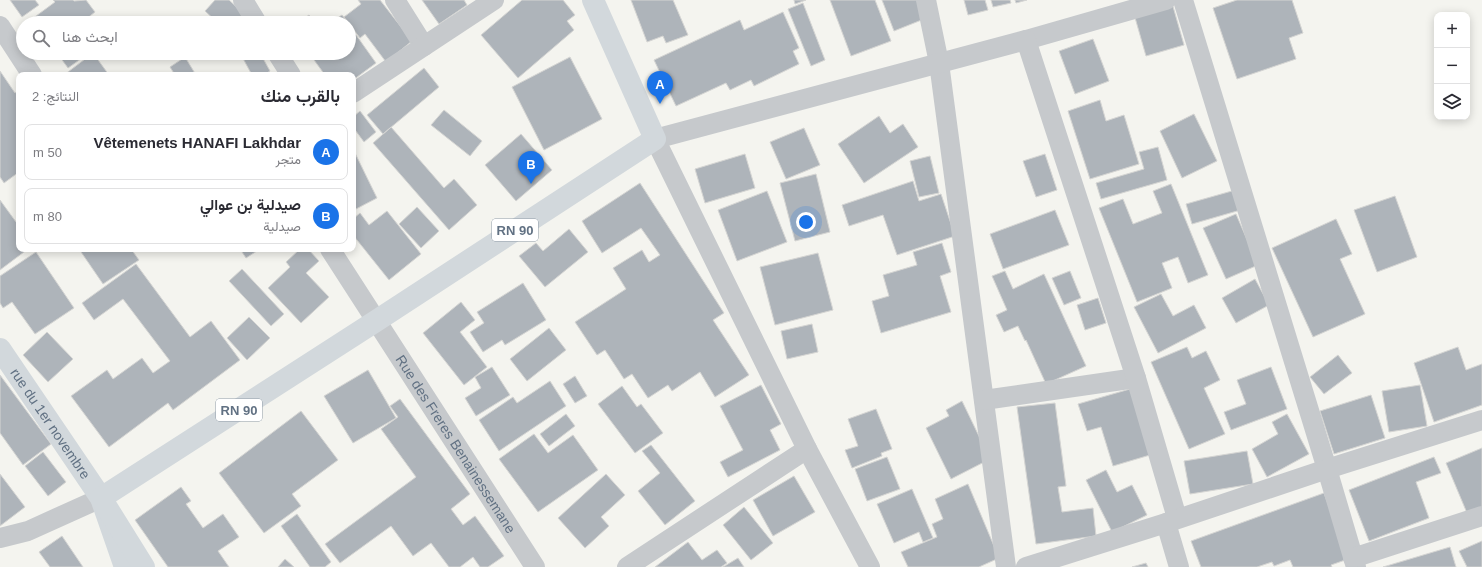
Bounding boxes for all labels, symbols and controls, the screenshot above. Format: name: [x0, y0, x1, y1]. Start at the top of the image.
map controls: [1434, 12, 1470, 120]
button: +: [1434, 12, 1470, 48]
search box: [16, 16, 356, 60]
icon: search: [30, 27, 52, 49]
text: ابحث هنا: [62, 28, 118, 45]
button: −: [1434, 48, 1470, 84]
pin: A: [647, 71, 673, 104]
button: layers: [1434, 84, 1470, 120]
text: بالقرب منك: [261, 87, 340, 106]
text: النتائج: 2: [32, 89, 79, 104]
text: Vêtemenets HANAFI Lakhdar: [93, 134, 301, 151]
text: 50 m: [33, 145, 62, 160]
text: A: [321, 145, 331, 160]
pin: B: [518, 151, 544, 184]
text: متجر: [276, 152, 301, 167]
text: صيدلية بن عوالي: [200, 196, 301, 213]
text: 80 m: [33, 209, 62, 224]
text: B: [321, 209, 331, 224]
your location: [796, 212, 816, 232]
text: صيدلية: [263, 219, 301, 234]
road number: RN 90: [492, 219, 538, 241]
street label: Rue des Freres Benainessemane: [392, 352, 519, 536]
street label: rue du 1er novembre: [7, 365, 94, 482]
road number: RN 90: [216, 399, 262, 421]

